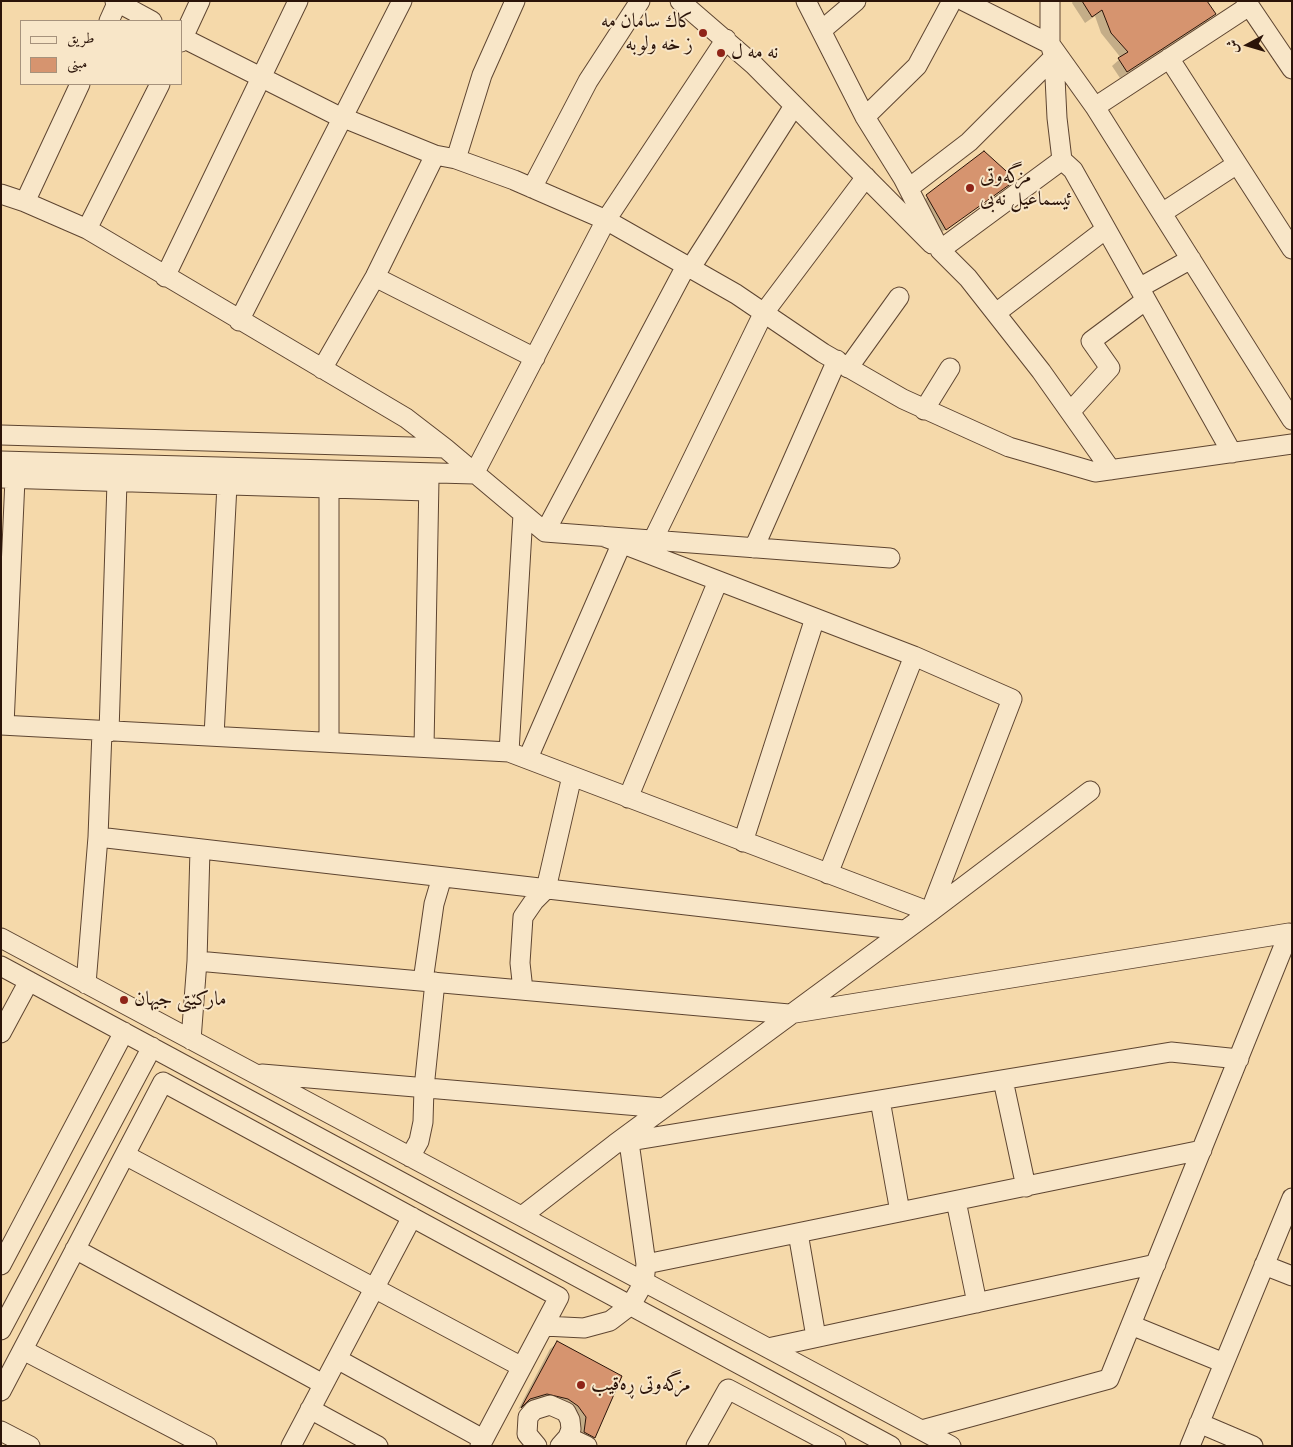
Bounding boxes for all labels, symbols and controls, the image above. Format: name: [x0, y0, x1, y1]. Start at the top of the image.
place label: كاك سامان مه ز خه ولوبه: [601, 10, 693, 57]
legend: [20, 20, 182, 85]
north arrow: [1223, 20, 1273, 70]
marker: كاك سامان مه ز خه ولوبه: [697, 27, 709, 39]
text: طريق: [67, 29, 94, 47]
text: ش: [1223, 39, 1242, 54]
place label: نه مه ل: [731, 41, 778, 65]
marker: نه مه ل: [715, 47, 727, 59]
text: مبنى: [67, 54, 87, 72]
place label: مزگەوتی ئیسماعیل نەبی: [980, 165, 1073, 212]
marker: مزگەوتی ئیسماعیل نەبی: [964, 182, 976, 194]
place label: مارکێتی جیهان: [134, 988, 227, 1012]
marker: مارکێتی جیهان: [118, 994, 130, 1006]
place label: مزگەوتی ڕەقیب: [591, 1373, 691, 1397]
marker: مزگەوتی ڕەقیب: [575, 1379, 587, 1391]

